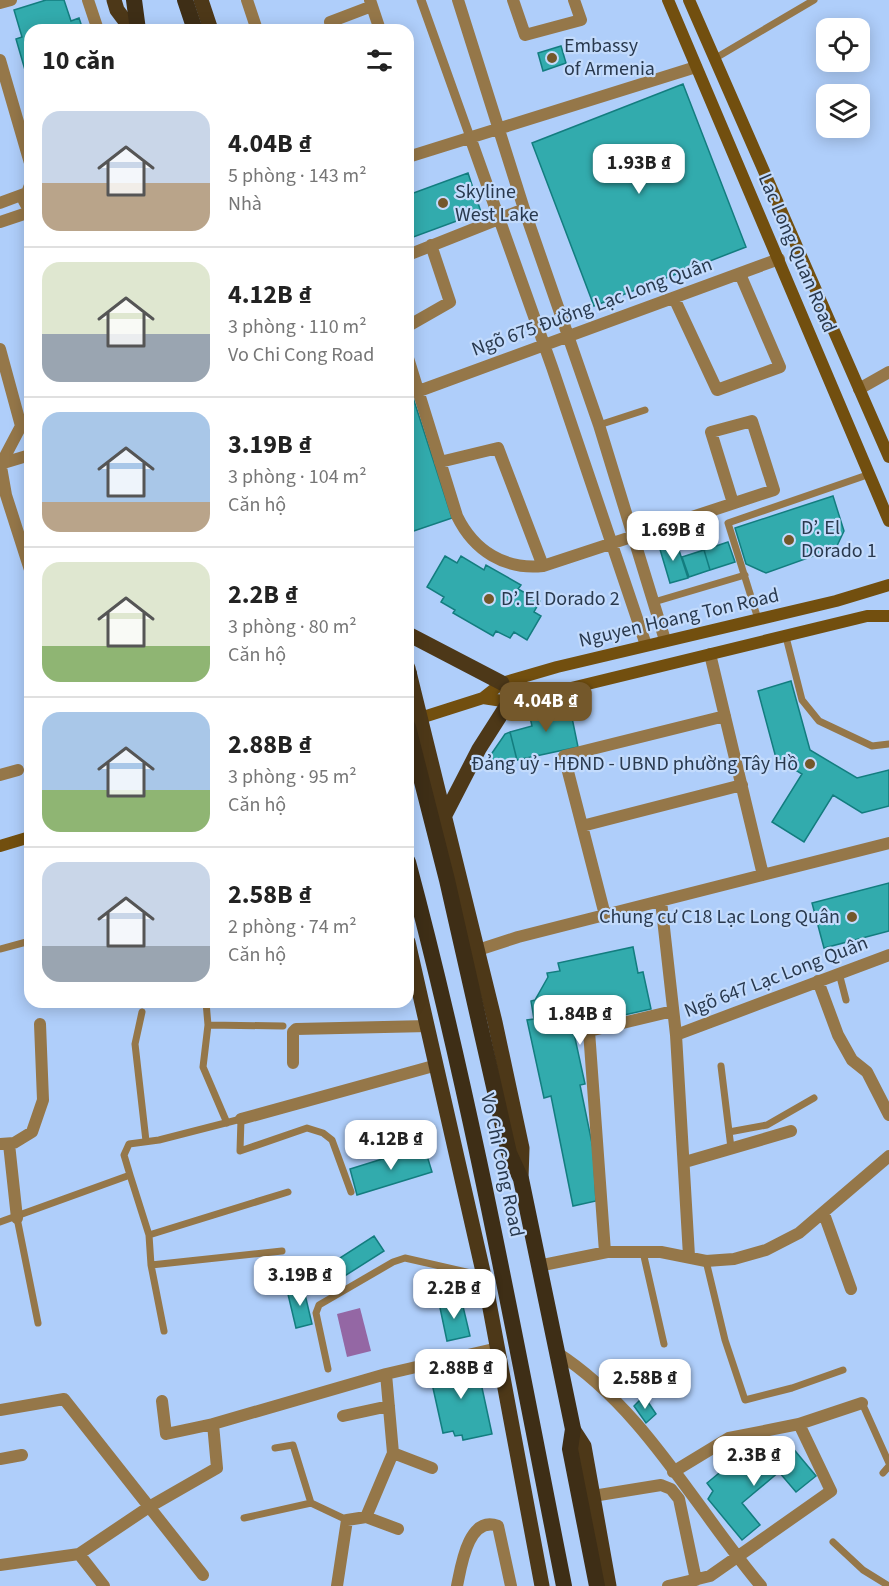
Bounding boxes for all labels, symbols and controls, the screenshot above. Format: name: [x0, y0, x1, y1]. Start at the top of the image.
map controls: [816, 18, 870, 138]
button: locate: [816, 18, 870, 72]
place label: Embassy of Armenia: [564, 32, 655, 83]
text: 10 căn: [42, 42, 115, 79]
icon: filters: [363, 44, 396, 77]
marker: Embassy of Armenia: [545, 51, 559, 65]
button: layers: [816, 84, 870, 138]
text: 4.04B ₫: [228, 125, 312, 162]
icon: home: [90, 135, 162, 207]
pin: 1.93B ₫: [584, 144, 694, 195]
text: 1.93B ₫: [607, 149, 671, 177]
text: 5 phòng · 143 m²: [228, 162, 367, 190]
street label: Lac Long Quan Road: [751, 169, 843, 337]
place label: Skyline West Lake: [455, 178, 539, 229]
text: Nhà: [228, 190, 262, 218]
marker: Skyline West Lake: [436, 196, 450, 210]
street label: Ngõ 675 Đường Lạc Long Quân: [468, 250, 716, 364]
text: 4.12B ₫: [228, 276, 312, 313]
icon: home: [90, 286, 162, 358]
text: 3 phòng · 110 m²: [228, 313, 367, 341]
text: Vo Chi Cong Road: [228, 341, 374, 369]
text: 3.19B ₫: [228, 426, 312, 463]
icon: home: [90, 436, 162, 508]
text: 3 phòng · 104 m²: [228, 463, 367, 491]
text: Căn hộ: [228, 491, 286, 519]
pin: 1.69B ₫: [618, 511, 728, 562]
place label: D’. El Dorado 1: [801, 514, 877, 565]
text: 1.69B ₫: [641, 516, 705, 544]
marker: D’. El Dorado 1: [782, 533, 796, 547]
text: 2.2B ₫: [228, 576, 298, 613]
street label: Nguyen Hoang Ton Road: [576, 581, 782, 655]
place label: D’. El Dorado 2: [501, 585, 620, 613]
icon: home: [90, 586, 162, 658]
marker: D’. El Dorado 2: [482, 592, 496, 606]
text: 3 phòng · 80 m²: [228, 613, 357, 641]
text: Căn hộ: [228, 641, 286, 669]
pin: 4.04B ₫: [491, 682, 601, 733]
text: 4.04B ₫: [514, 687, 578, 715]
text: 2.88B ₫: [228, 726, 312, 763]
icon: home: [90, 736, 162, 808]
place label: Đảng uỷ - HĐND - UBND phường Tây Hồ: [471, 750, 798, 778]
marker: Đảng uỷ - HĐND - UBND phường Tây Hồ: [803, 757, 817, 771]
text: 3 phòng · 95 m²: [228, 763, 357, 791]
text: Căn hộ: [228, 791, 286, 819]
text: 2.58B ₫: [228, 876, 312, 913]
icon: home: [90, 886, 162, 958]
place label: Chung cư C18 Lạc Long Quân: [599, 903, 840, 931]
marker: Chung cư C18 Lạc Long Quân: [845, 910, 859, 924]
text: 2 phòng · 74 m²: [228, 913, 357, 941]
street label: Ngõ 647 Lạc Long Quân: [680, 929, 872, 1025]
text: Căn hộ: [228, 941, 286, 969]
pin: 1.84B ₫: [525, 995, 635, 1046]
text: 1.84B ₫: [548, 1000, 612, 1028]
street label: Vo Chi Cong Road: [473, 1091, 531, 1239]
pin: 4.12B ₫: [336, 1120, 446, 1171]
text: 4.12B ₫: [359, 1125, 423, 1153]
pin: 3.19B ₫: [245, 1256, 355, 1307]
text: 3.19B ₫: [268, 1261, 332, 1289]
pin: 2.2B ₫: [405, 1269, 503, 1320]
text: 2.2B ₫: [427, 1274, 481, 1302]
pin: 2.88B ₫: [406, 1349, 516, 1400]
text: 2.88B ₫: [429, 1354, 493, 1382]
pin: 2.58B ₫: [590, 1359, 700, 1410]
text: 2.58B ₫: [613, 1364, 677, 1392]
pin: 2.3B ₫: [705, 1436, 803, 1487]
text: 2.3B ₫: [727, 1441, 781, 1469]

